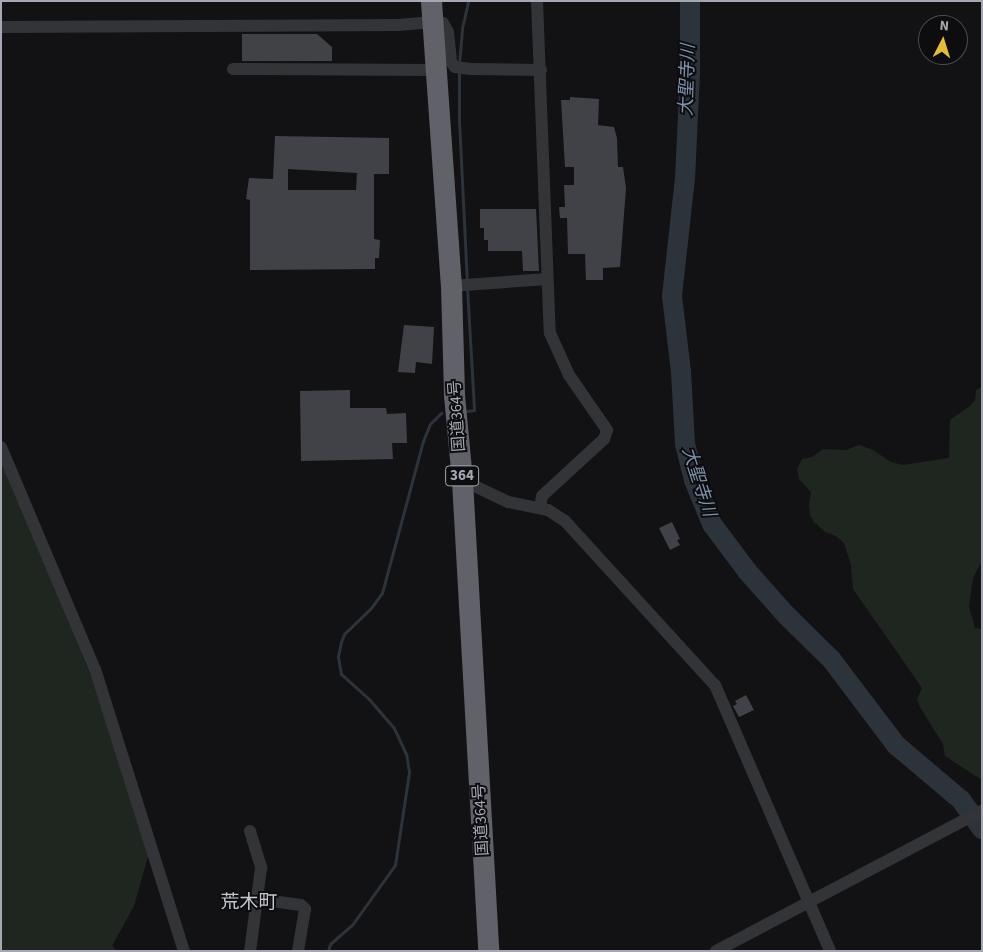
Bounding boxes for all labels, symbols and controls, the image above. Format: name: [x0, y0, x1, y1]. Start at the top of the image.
north arrow: [918, 15, 968, 65]
text: N: [939, 16, 950, 36]
water label: 大聖寺川: [676, 44, 700, 116]
street label: 国道364号: [445, 379, 469, 453]
water label: 大聖寺川: [677, 444, 719, 520]
road number: 364: [444, 464, 480, 488]
street label: 国道364号: [470, 784, 492, 856]
district label: 荒木町: [221, 892, 277, 914]

